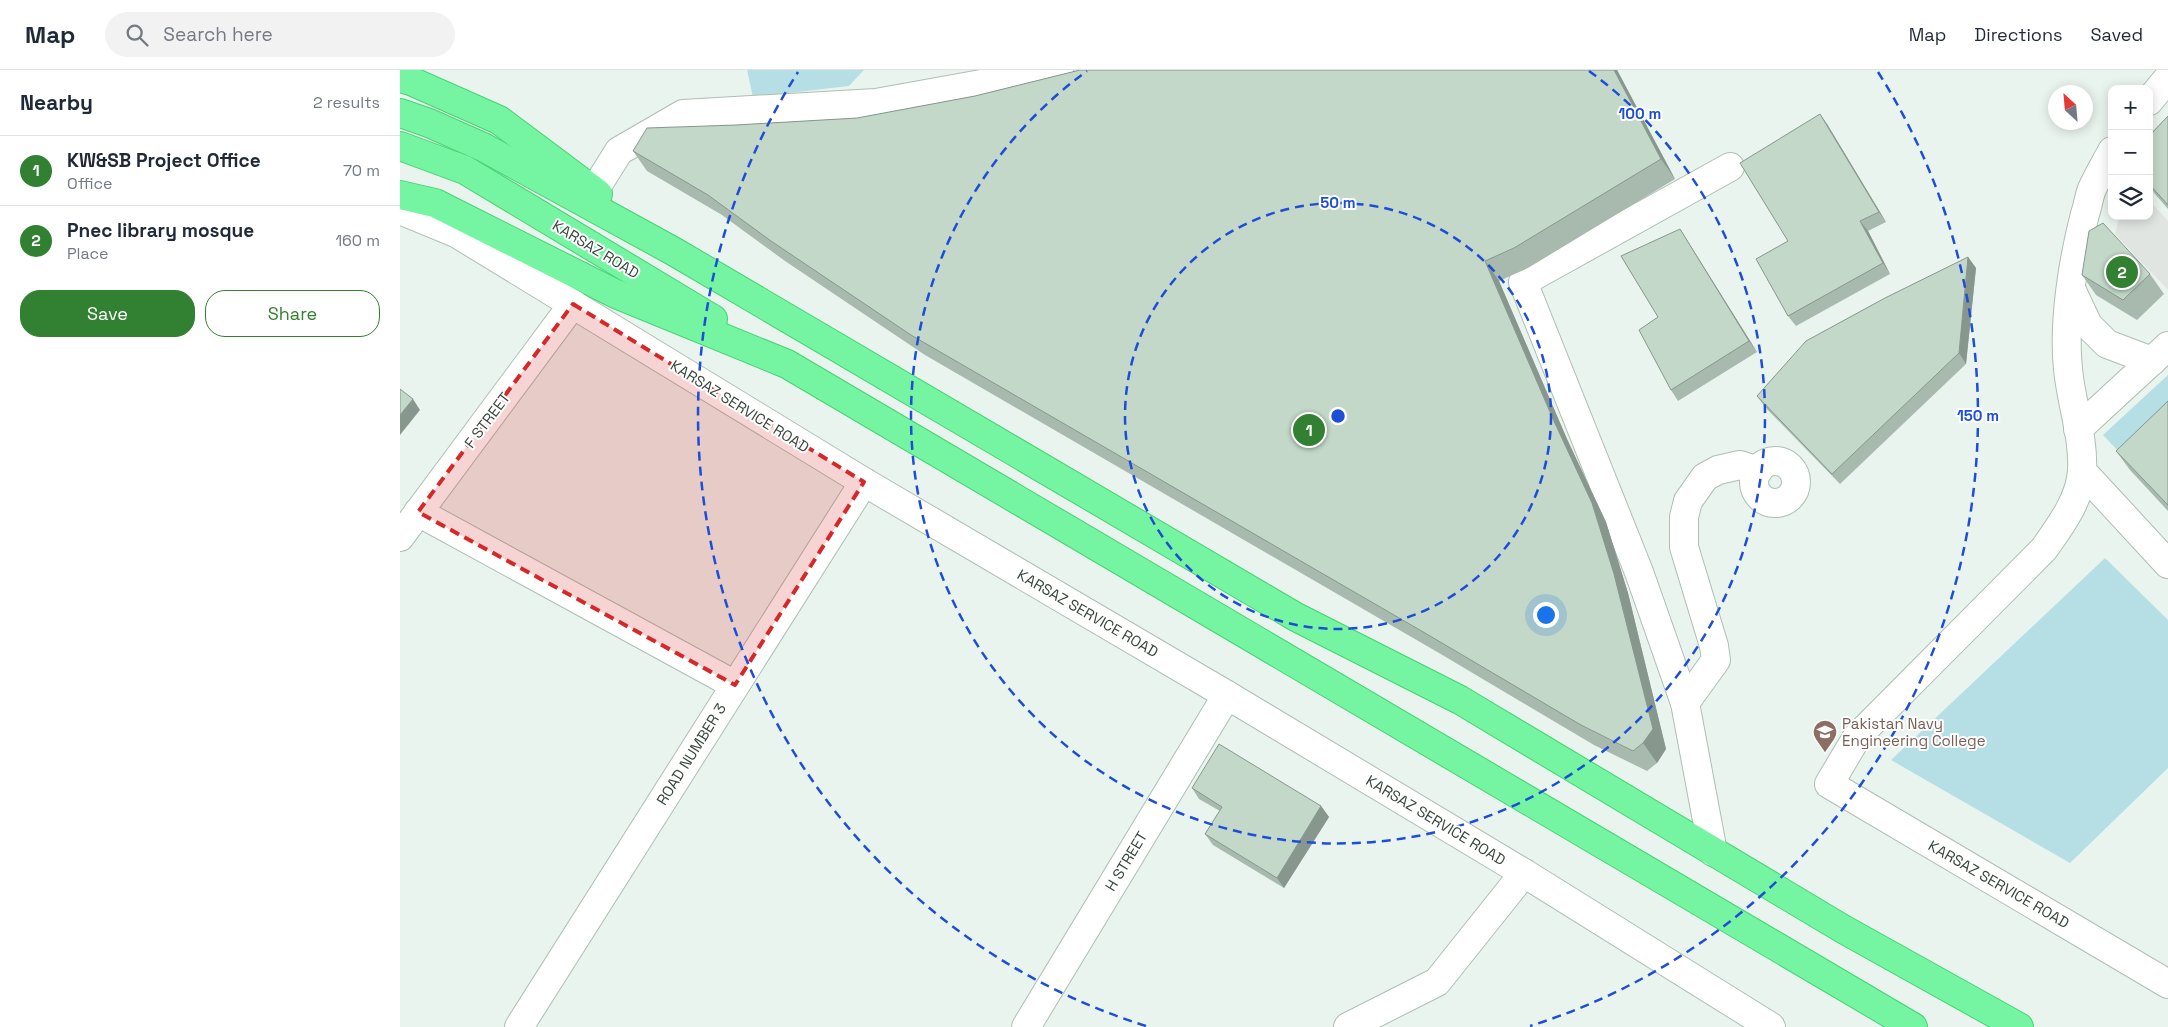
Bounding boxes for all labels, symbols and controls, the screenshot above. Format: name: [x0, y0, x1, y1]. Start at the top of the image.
search box: [105, 12, 455, 57]
text: Map: [25, 19, 75, 50]
icon: search: [123, 21, 151, 49]
text: Search here: [163, 22, 273, 47]
text: Map: [1909, 23, 1946, 46]
text: Directions: [1974, 23, 2063, 46]
text: Saved: [2091, 23, 2143, 46]
north arrow: [2048, 85, 2093, 130]
map controls: [2108, 85, 2153, 220]
button: +: [2108, 85, 2153, 130]
text: Nearby: [20, 89, 93, 116]
text: 2 results: [313, 92, 380, 113]
text: 100 m: [1619, 104, 1661, 123]
button: −: [2108, 130, 2153, 175]
text: KW&SB Project Office: [67, 148, 261, 173]
text: 1: [32, 160, 40, 181]
text: 70 m: [343, 160, 380, 181]
text: Office: [67, 173, 113, 194]
button: layers: [2108, 175, 2153, 220]
text: 50 m: [1320, 193, 1356, 212]
street label: KARSAZ ROAD: [549, 216, 643, 282]
text: Pnec library mosque: [67, 218, 254, 243]
text: 2: [31, 230, 41, 251]
text: 160 m: [335, 230, 380, 251]
text: Place: [67, 243, 109, 264]
pin: 2: [2106, 253, 2138, 291]
button: Save: [20, 290, 195, 337]
button: Share: [205, 290, 380, 337]
street label: KARSAZ SERVICE ROAD: [667, 356, 813, 456]
street label: F STREET: [460, 388, 514, 452]
text: 150 m: [1957, 406, 1999, 425]
centre of rings: [1329, 407, 1347, 425]
pin: 1: [1293, 411, 1325, 449]
street label: KARSAZ SERVICE ROAD: [1014, 565, 1162, 661]
your location: [1533, 602, 1559, 628]
street label: ROAD NUMBER 3: [652, 700, 730, 808]
place label: Pakistan Navy Engineering College: [1842, 714, 1986, 750]
school or university icon: Pakistan Navy Engineering College: [1812, 719, 1838, 753]
street label: KARSAZ SERVICE ROAD: [1363, 771, 1509, 869]
street label: H STREET: [1101, 827, 1151, 894]
street label: KARSAZ SERVICE ROAD: [1925, 836, 2073, 932]

